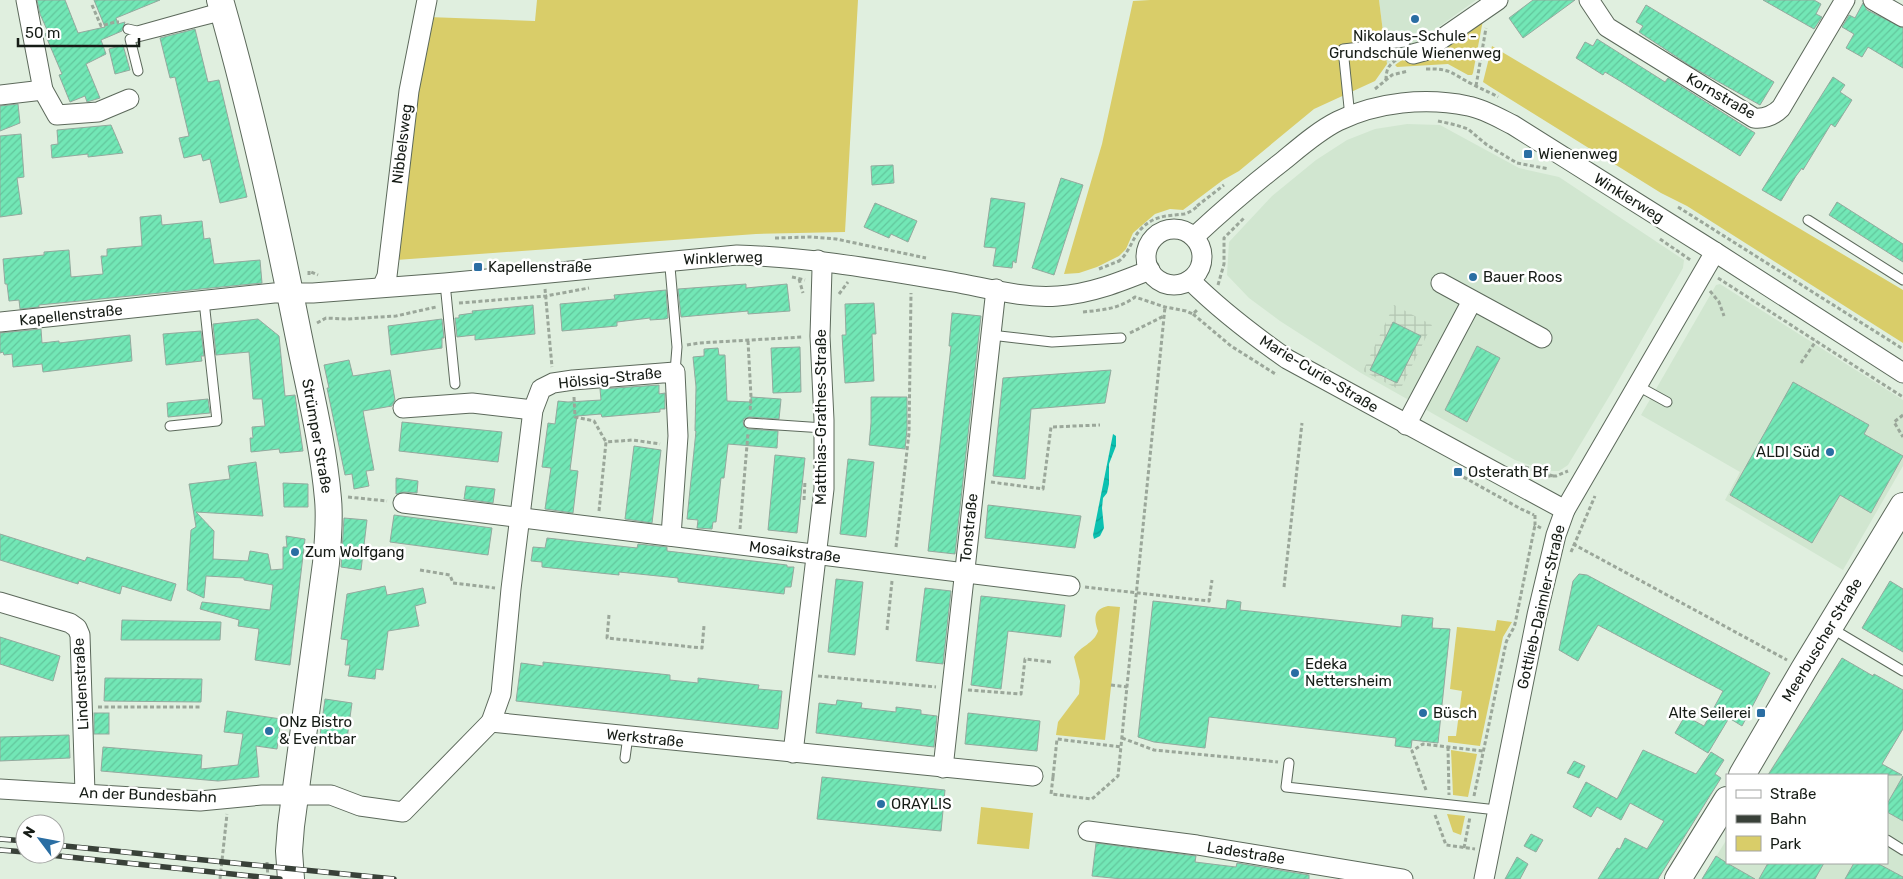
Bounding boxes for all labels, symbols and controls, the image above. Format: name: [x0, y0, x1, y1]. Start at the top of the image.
marker: Nikolaus-Schule - Grundschule Wienenweg: [1409, 13, 1421, 25]
scale bar: [18, 15, 139, 47]
text: 50 m: [25, 24, 60, 42]
place label: Nikolaus-Schule - Grundschule Wienenweg: [1329, 27, 1501, 62]
street label: Kornstraße: [1683, 69, 1759, 123]
street label: Nibbelsweg: [388, 103, 416, 185]
place label: Wienenweg: [1538, 145, 1618, 163]
marker: Wienenweg: [1522, 148, 1534, 160]
street label: Winklerweg: [1591, 169, 1667, 227]
street label: Winklerweg: [683, 248, 763, 268]
place label: Kapellenstraße: [488, 258, 592, 276]
marker: Kapellenstraße: [472, 261, 484, 273]
place label: Bauer Roos: [1483, 268, 1563, 286]
marker: Bauer Roos: [1467, 271, 1479, 283]
street label: Kapellenstraße: [18, 301, 124, 329]
street label: Matthias-Grathes-Straße: [812, 329, 830, 505]
street label: Marie-Curie-Straße: [1256, 331, 1382, 417]
street label: Hölssig-Straße: [557, 364, 663, 392]
street label: Strümper Straße: [298, 377, 336, 495]
place label: ALDI Süd: [1756, 443, 1820, 461]
marker: ALDI Süd: [1824, 446, 1836, 458]
place label: Osterath Bf: [1468, 463, 1549, 481]
marker: Osterath Bf: [1452, 466, 1464, 478]
street label: Tonstraße: [956, 492, 982, 564]
street label: Gottlieb-Daimler-Straße: [1513, 523, 1569, 691]
street label: Mosaikstraße: [748, 537, 842, 567]
place label: Zum Wolfgang: [305, 543, 404, 561]
marker: Zum Wolfgang: [289, 546, 301, 558]
street label: Meerbuscher Straße: [1778, 575, 1866, 705]
street label: Lindenstraße: [70, 637, 92, 731]
place label: Edeka Nettersheim: [1305, 655, 1392, 690]
marker: Edeka Nettersheim: [1289, 667, 1301, 679]
place label: Büsch: [1433, 704, 1477, 722]
place label: Alte Seilerei: [1668, 704, 1751, 722]
marker: Büsch: [1417, 707, 1429, 719]
marker: Alte Seilerei: [1755, 707, 1767, 719]
place label: ONz Bistro & Eventbar: [279, 713, 356, 748]
marker: ONz Bistro & Eventbar: [263, 725, 275, 737]
street label: Werkstraße: [605, 725, 685, 751]
legend: [1726, 774, 1888, 864]
street label: An der Bundesbahn: [79, 784, 217, 806]
text: Straße: [1770, 785, 1816, 803]
place label: ORAYLIS: [891, 795, 952, 813]
marker: ORAYLIS: [875, 798, 887, 810]
text: Bahn: [1770, 810, 1807, 828]
north arrow: [15, 814, 65, 864]
text: N: [20, 824, 39, 841]
text: Park: [1770, 835, 1801, 853]
street label: Ladestraße: [1206, 838, 1286, 868]

